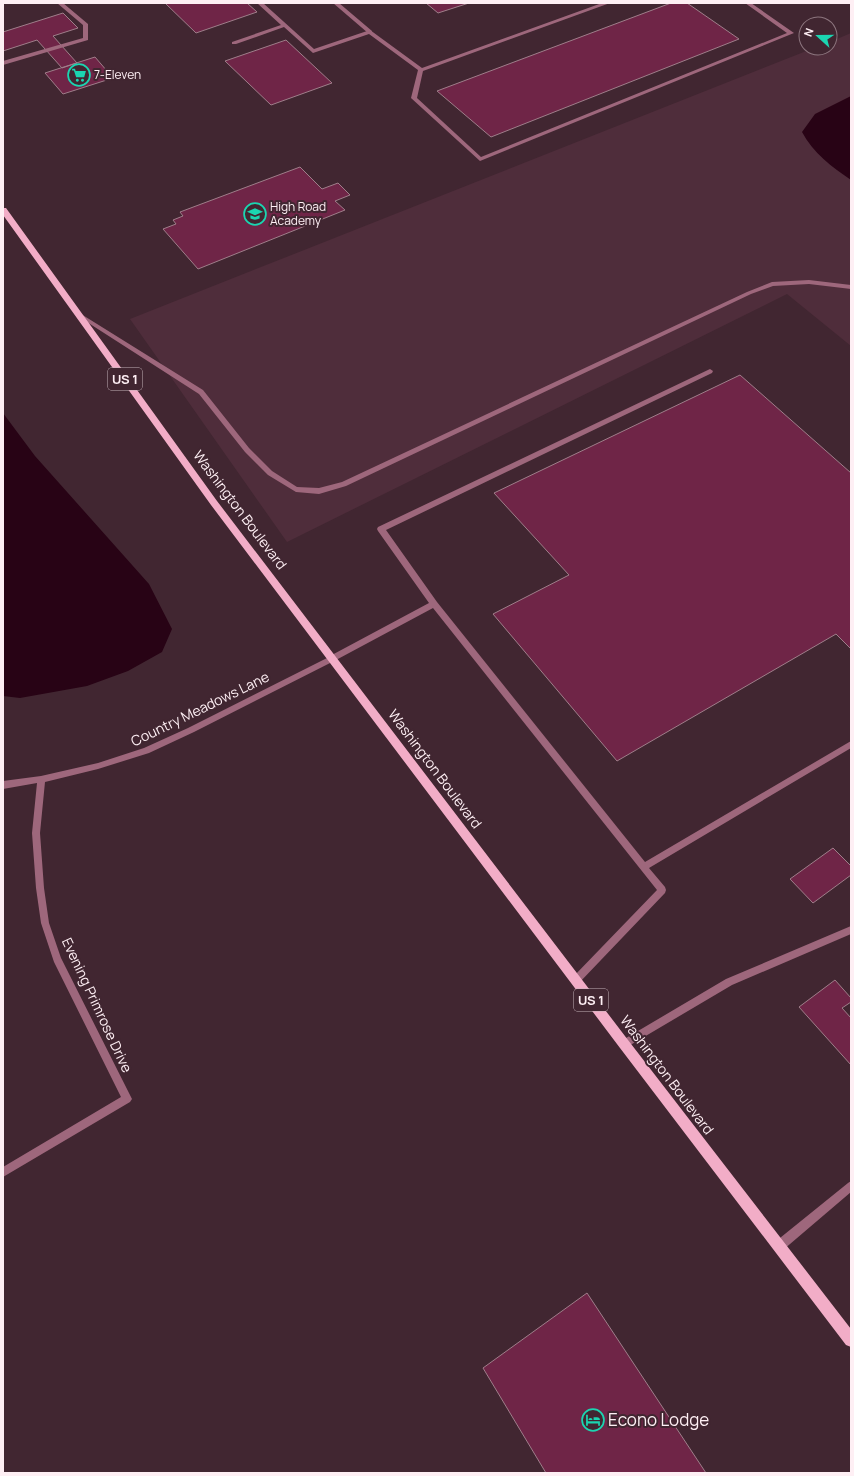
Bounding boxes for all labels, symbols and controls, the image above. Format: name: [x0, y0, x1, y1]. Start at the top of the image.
north arrow: [798, 16, 838, 56]
text: N: [800, 26, 817, 39]
supermarket icon: 7-Eleven: [66, 62, 92, 88]
place label: 7-Eleven: [94, 66, 141, 83]
place label: High Road Academy: [270, 198, 326, 229]
school or university icon: High Road Academy: [242, 201, 268, 227]
road number: US 1: [108, 368, 142, 390]
street label: Washington Boulevard: [189, 446, 291, 573]
street label: Country Meadows Lane: [128, 667, 272, 750]
street label: Washington Boulevard: [384, 705, 486, 832]
street label: Evening Primrose Drive: [58, 934, 137, 1075]
road number: US 1: [574, 989, 608, 1011]
street label: Washington Boulevard: [616, 1011, 718, 1138]
hotel icon: Econo Lodge: [580, 1407, 606, 1433]
place label: Econo Lodge: [608, 1408, 709, 1431]

